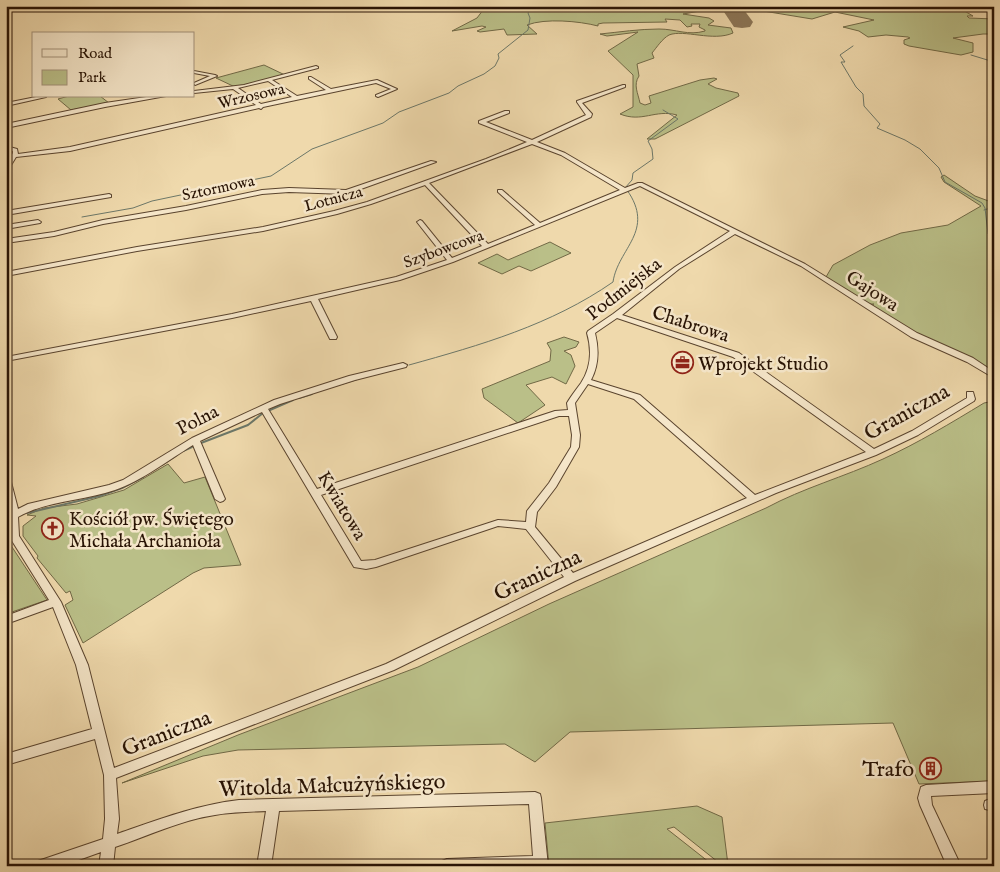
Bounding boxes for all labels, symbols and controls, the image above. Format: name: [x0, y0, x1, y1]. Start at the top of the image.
legend: [32, 32, 195, 98]
text: Road: [78, 44, 113, 63]
text: Park: [78, 68, 108, 87]
street label: Wrzosowa: [216, 80, 287, 114]
street label: Sztormowa: [180, 171, 257, 206]
street label: Lotnicza: [302, 183, 365, 217]
street label: Szybowcowa: [401, 226, 486, 274]
street label: Podmiejska: [582, 252, 667, 326]
street label: Gajowa: [841, 266, 904, 318]
street label: Chabrowa: [649, 301, 733, 349]
office icon: Wprojekt Studio: [670, 351, 694, 375]
place label: Wprojekt Studio: [698, 353, 828, 377]
street label: Graniczna: [859, 378, 955, 448]
street label: Polna: [173, 400, 224, 442]
street label: Kwiatowa: [311, 467, 372, 546]
place label: Kościół pw. Świętego Michała Archanioła: [69, 507, 234, 554]
church icon: Kościół pw. Świętego Michała Archanioła: [41, 517, 65, 541]
street label: Graniczna: [490, 543, 587, 608]
street label: Graniczna: [118, 704, 216, 764]
place label: Trafo: [862, 756, 914, 784]
building icon: Trafo: [918, 756, 942, 780]
street label: Witolda Małcużyńskiego: [218, 768, 446, 804]

